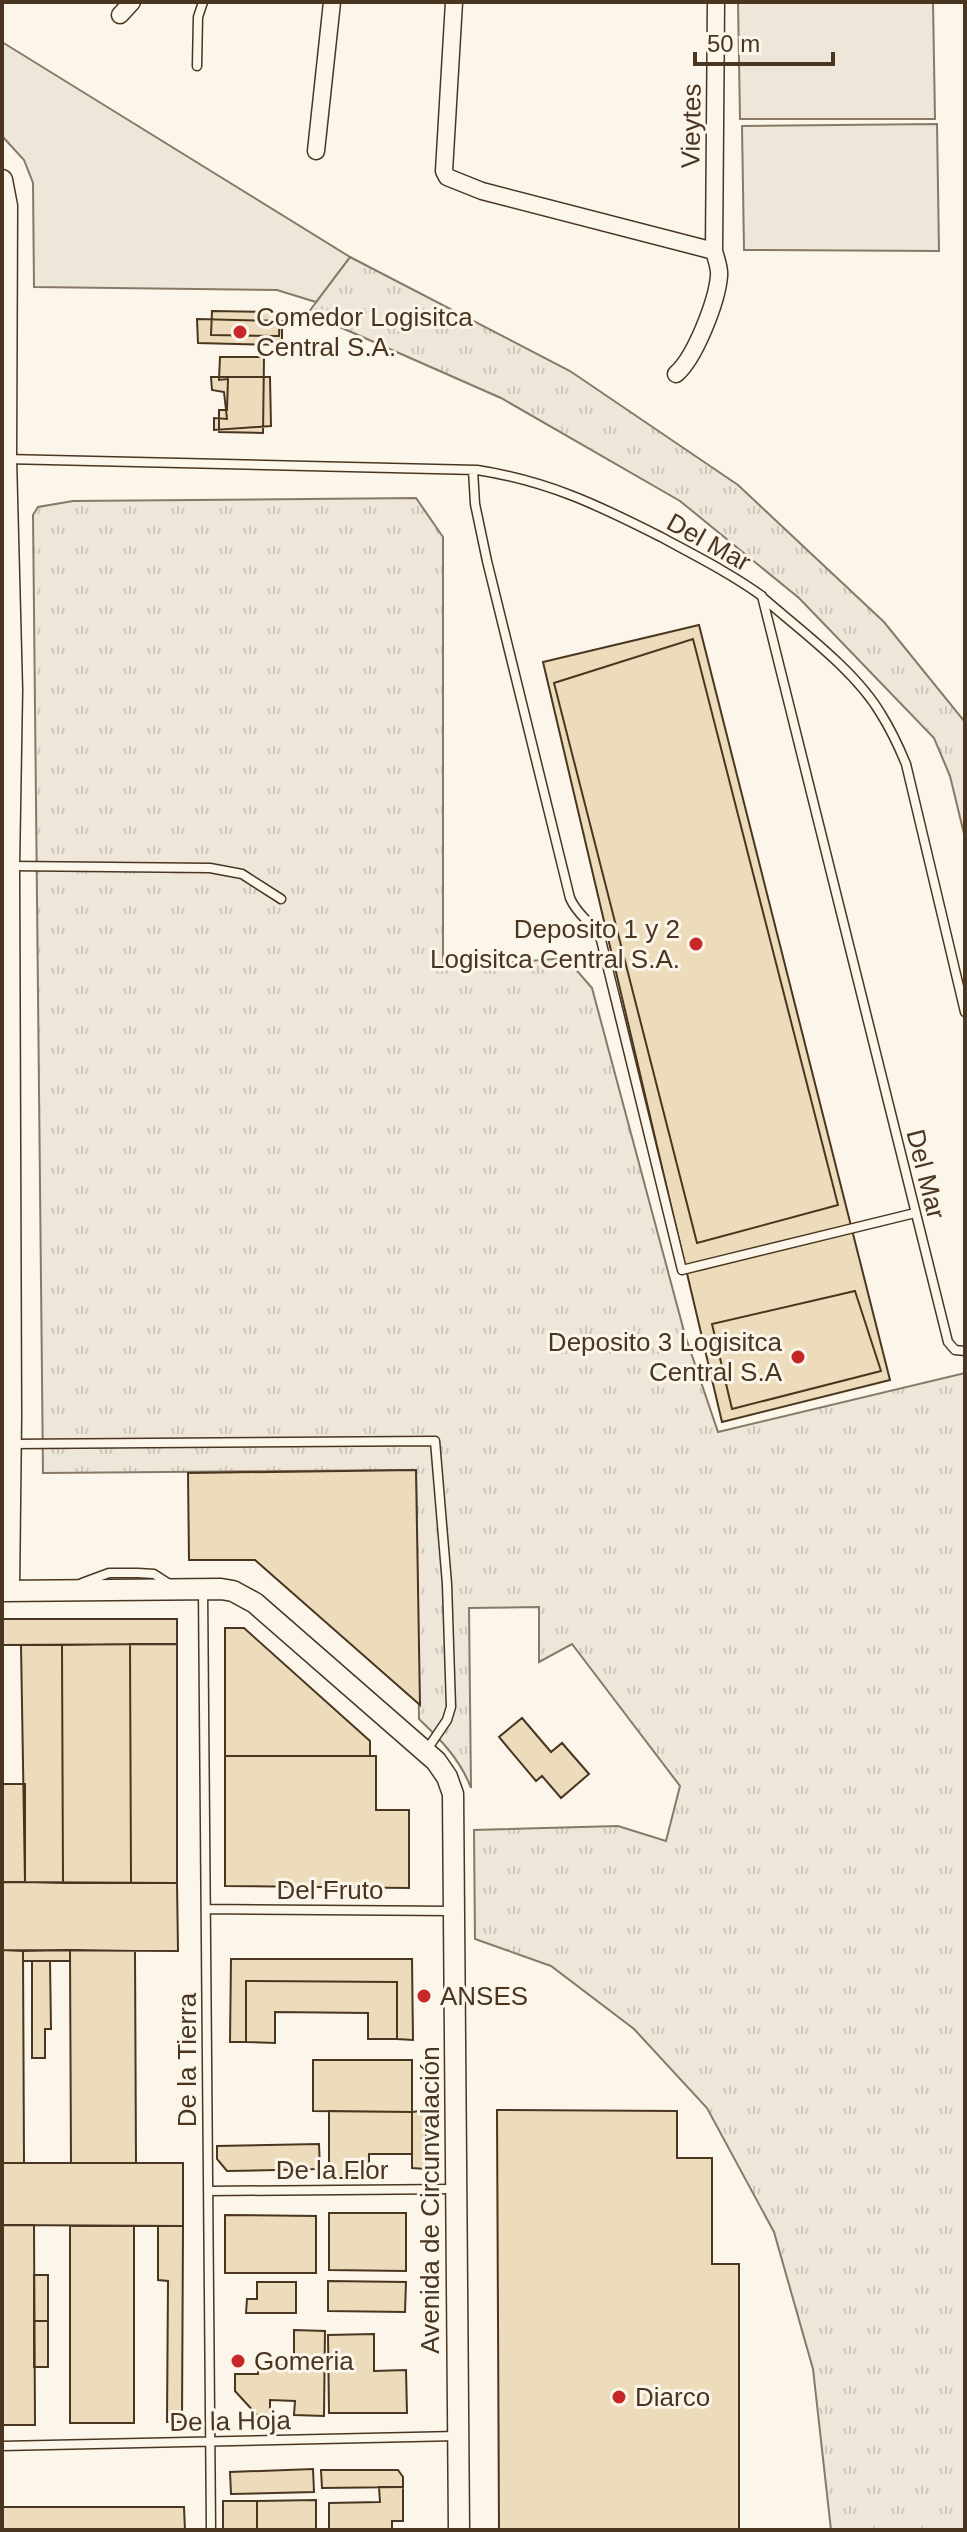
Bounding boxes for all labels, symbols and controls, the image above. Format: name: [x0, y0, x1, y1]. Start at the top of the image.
scale bar: [695, 16, 833, 66]
text: 50 m: [707, 30, 760, 57]
street label: Vieytes: [675, 83, 707, 169]
place label: Comedor Logisitca Central S.A.: [256, 302, 473, 362]
marker: Comedor Logisitca Central S.A.: [231, 323, 249, 341]
street label: Del Mar: [662, 507, 756, 577]
place label: Deposito 1 y 2 Logisitca Central S.A.: [430, 914, 680, 974]
marker: Deposito 1 y 2 Logisitca Central S.A.: [687, 935, 705, 953]
street label: Del Mar: [900, 1126, 952, 1222]
place label: Deposito 3 Logisitca Central S.A: [548, 1327, 783, 1387]
marker: Deposito 3 Logisitca Central S.A: [789, 1348, 807, 1366]
street label: Del Fruto: [277, 1875, 383, 1905]
place label: ANSES: [440, 1981, 528, 2011]
marker: ANSES: [415, 1987, 433, 2005]
street label: De la Tierra: [172, 1992, 202, 2127]
street label: Avenida de Circunvalación: [415, 2046, 445, 2354]
street label: De la Flor: [276, 2155, 389, 2185]
place label: Gomeria: [254, 2346, 354, 2376]
marker: Gomeria: [229, 2352, 247, 2370]
place label: Diarco: [635, 2382, 710, 2412]
marker: Diarco: [610, 2388, 628, 2406]
street label: De la Hoja: [169, 2405, 291, 2437]

